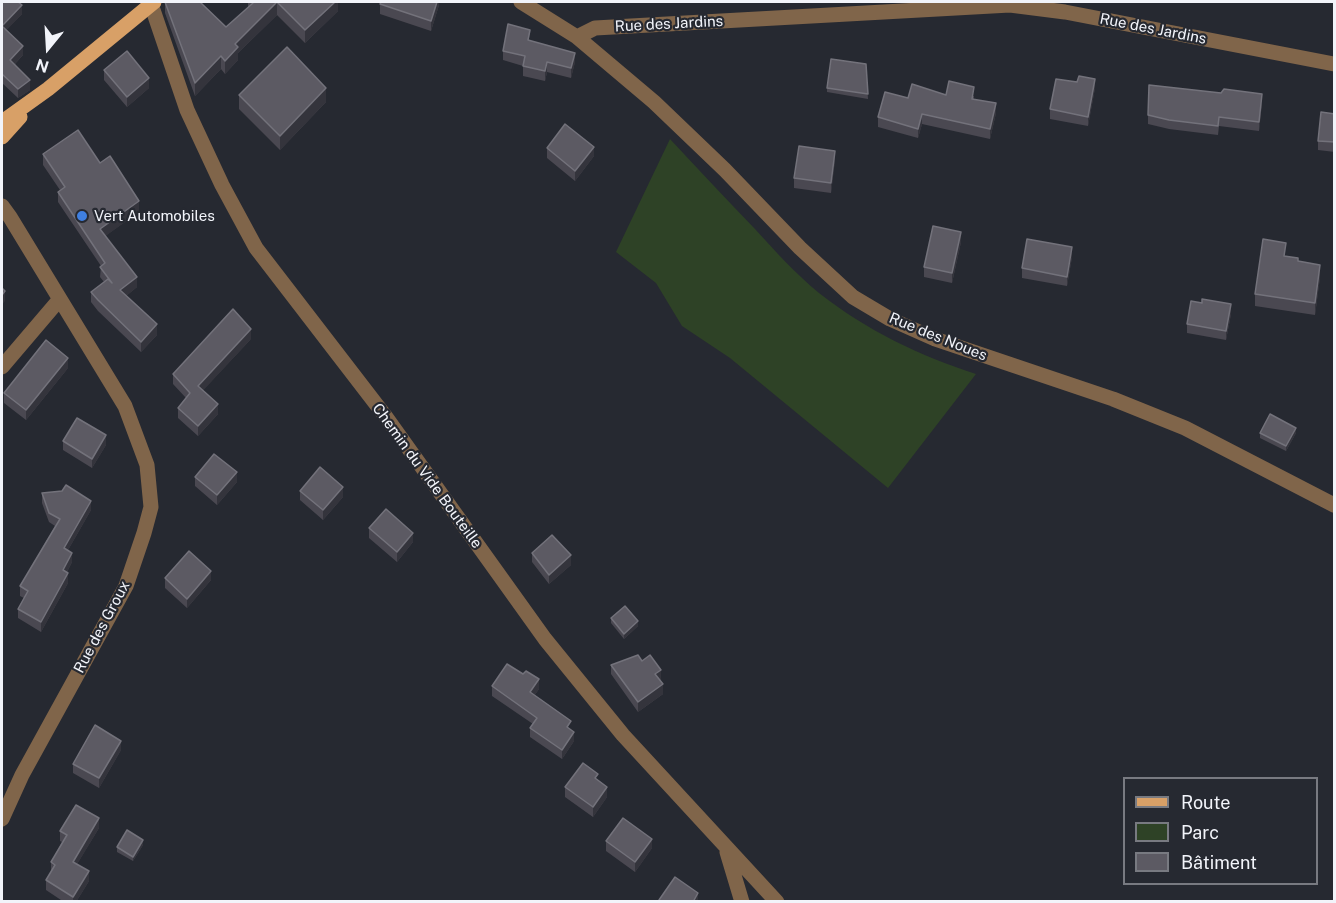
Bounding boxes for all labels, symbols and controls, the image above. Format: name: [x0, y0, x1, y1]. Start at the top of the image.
street label: Rue des Jardins: [1098, 10, 1208, 48]
street label: Rue des Jardins: [614, 12, 724, 36]
north arrow: [18, 18, 78, 78]
text: N: [33, 55, 51, 77]
place label: Vert Automobiles: [94, 207, 215, 225]
marker: Vert Automobiles: [75, 209, 89, 223]
street label: Rue des Noues: [886, 309, 990, 365]
street label: Chemin du Vide Bouteille: [368, 400, 486, 552]
street label: Rue des Groux: [70, 578, 134, 676]
legend: [1123, 777, 1318, 885]
text: Route: [1181, 792, 1230, 813]
text: Parc: [1181, 822, 1219, 843]
text: Bâtiment: [1181, 852, 1257, 873]

